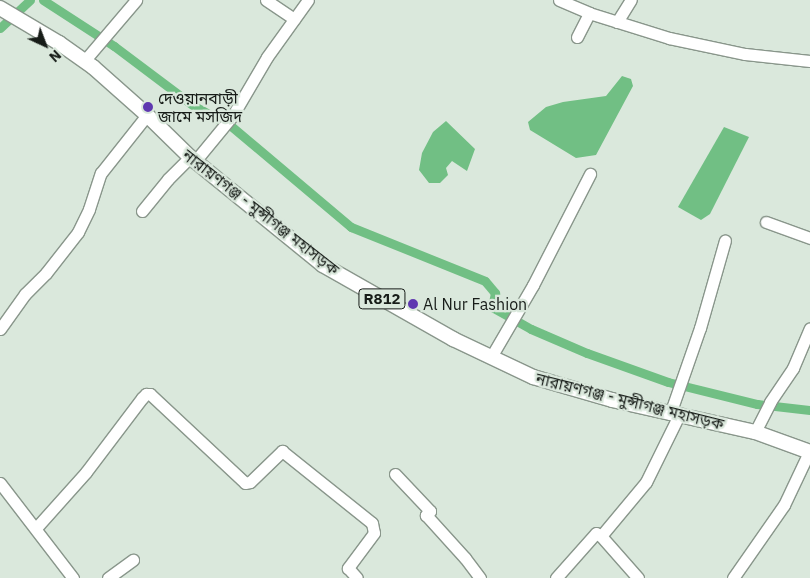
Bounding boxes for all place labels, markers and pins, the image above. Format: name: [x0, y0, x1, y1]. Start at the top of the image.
place label: দেওয়ানবাড়ী জামে মসজিদ: [158, 88, 242, 126]
marker: দেওয়ানবাড়ী জামে মসজিদ: [142, 101, 154, 113]
place label: Al Nur Fashion: [423, 294, 527, 314]
marker: Al Nur Fashion: [407, 298, 419, 310]

